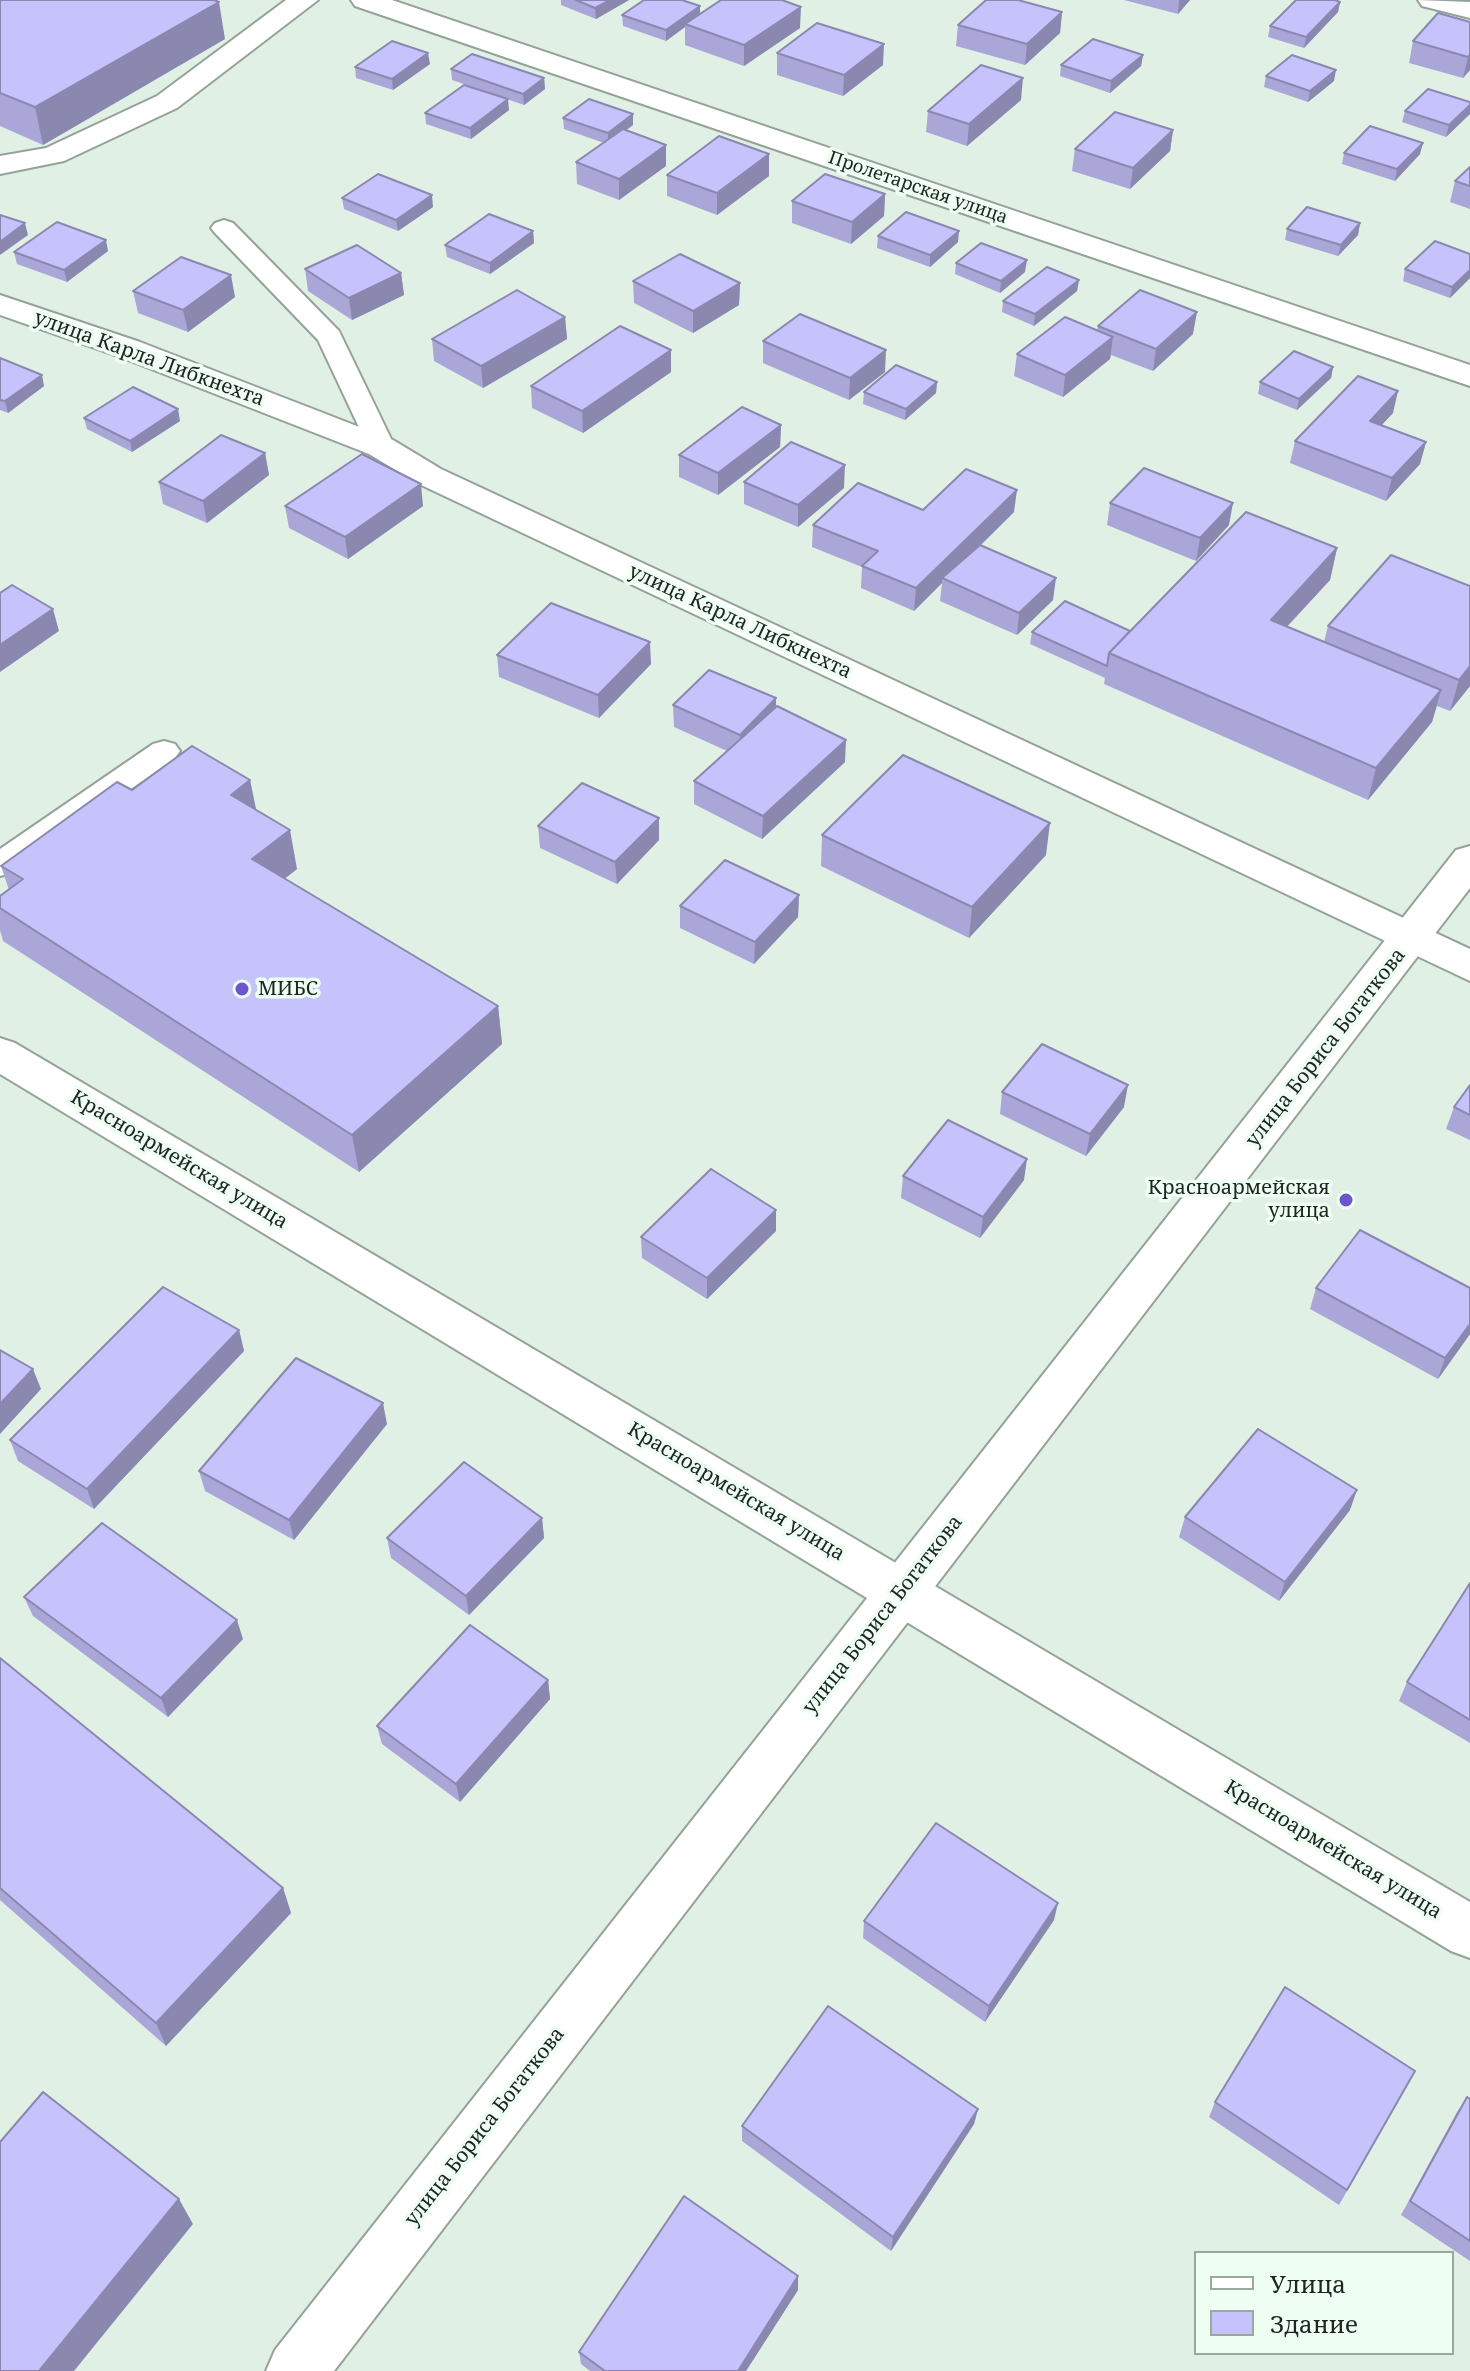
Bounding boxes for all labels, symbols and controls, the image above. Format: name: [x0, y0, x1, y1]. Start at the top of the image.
street label: Пролетарская улица: [825, 147, 1011, 229]
street label: улица Карла Либкнехта: [31, 306, 267, 412]
street label: улица Карла Либкнехта: [625, 560, 855, 684]
street label: улица Бориса Богаткова: [1241, 944, 1411, 1152]
place label: МИБС: [258, 977, 318, 1001]
marker: МИБС: [233, 980, 251, 998]
street label: Красноармейская улица: [66, 1086, 292, 1234]
place label: Красноармейская улица: [1148, 1176, 1330, 1223]
marker: Красноармейская улица: [1337, 1191, 1355, 1209]
street label: Красноармейская улица: [623, 1418, 849, 1566]
street label: улица Бориса Богаткова: [798, 1511, 968, 1719]
street label: Красноармейская улица: [1220, 1776, 1446, 1924]
street label: улица Бориса Богаткова: [400, 2023, 570, 2231]
legend: [1194, 2251, 1454, 2355]
text: Улица: [1270, 2267, 1346, 2300]
text: Здание: [1270, 2307, 1358, 2340]

